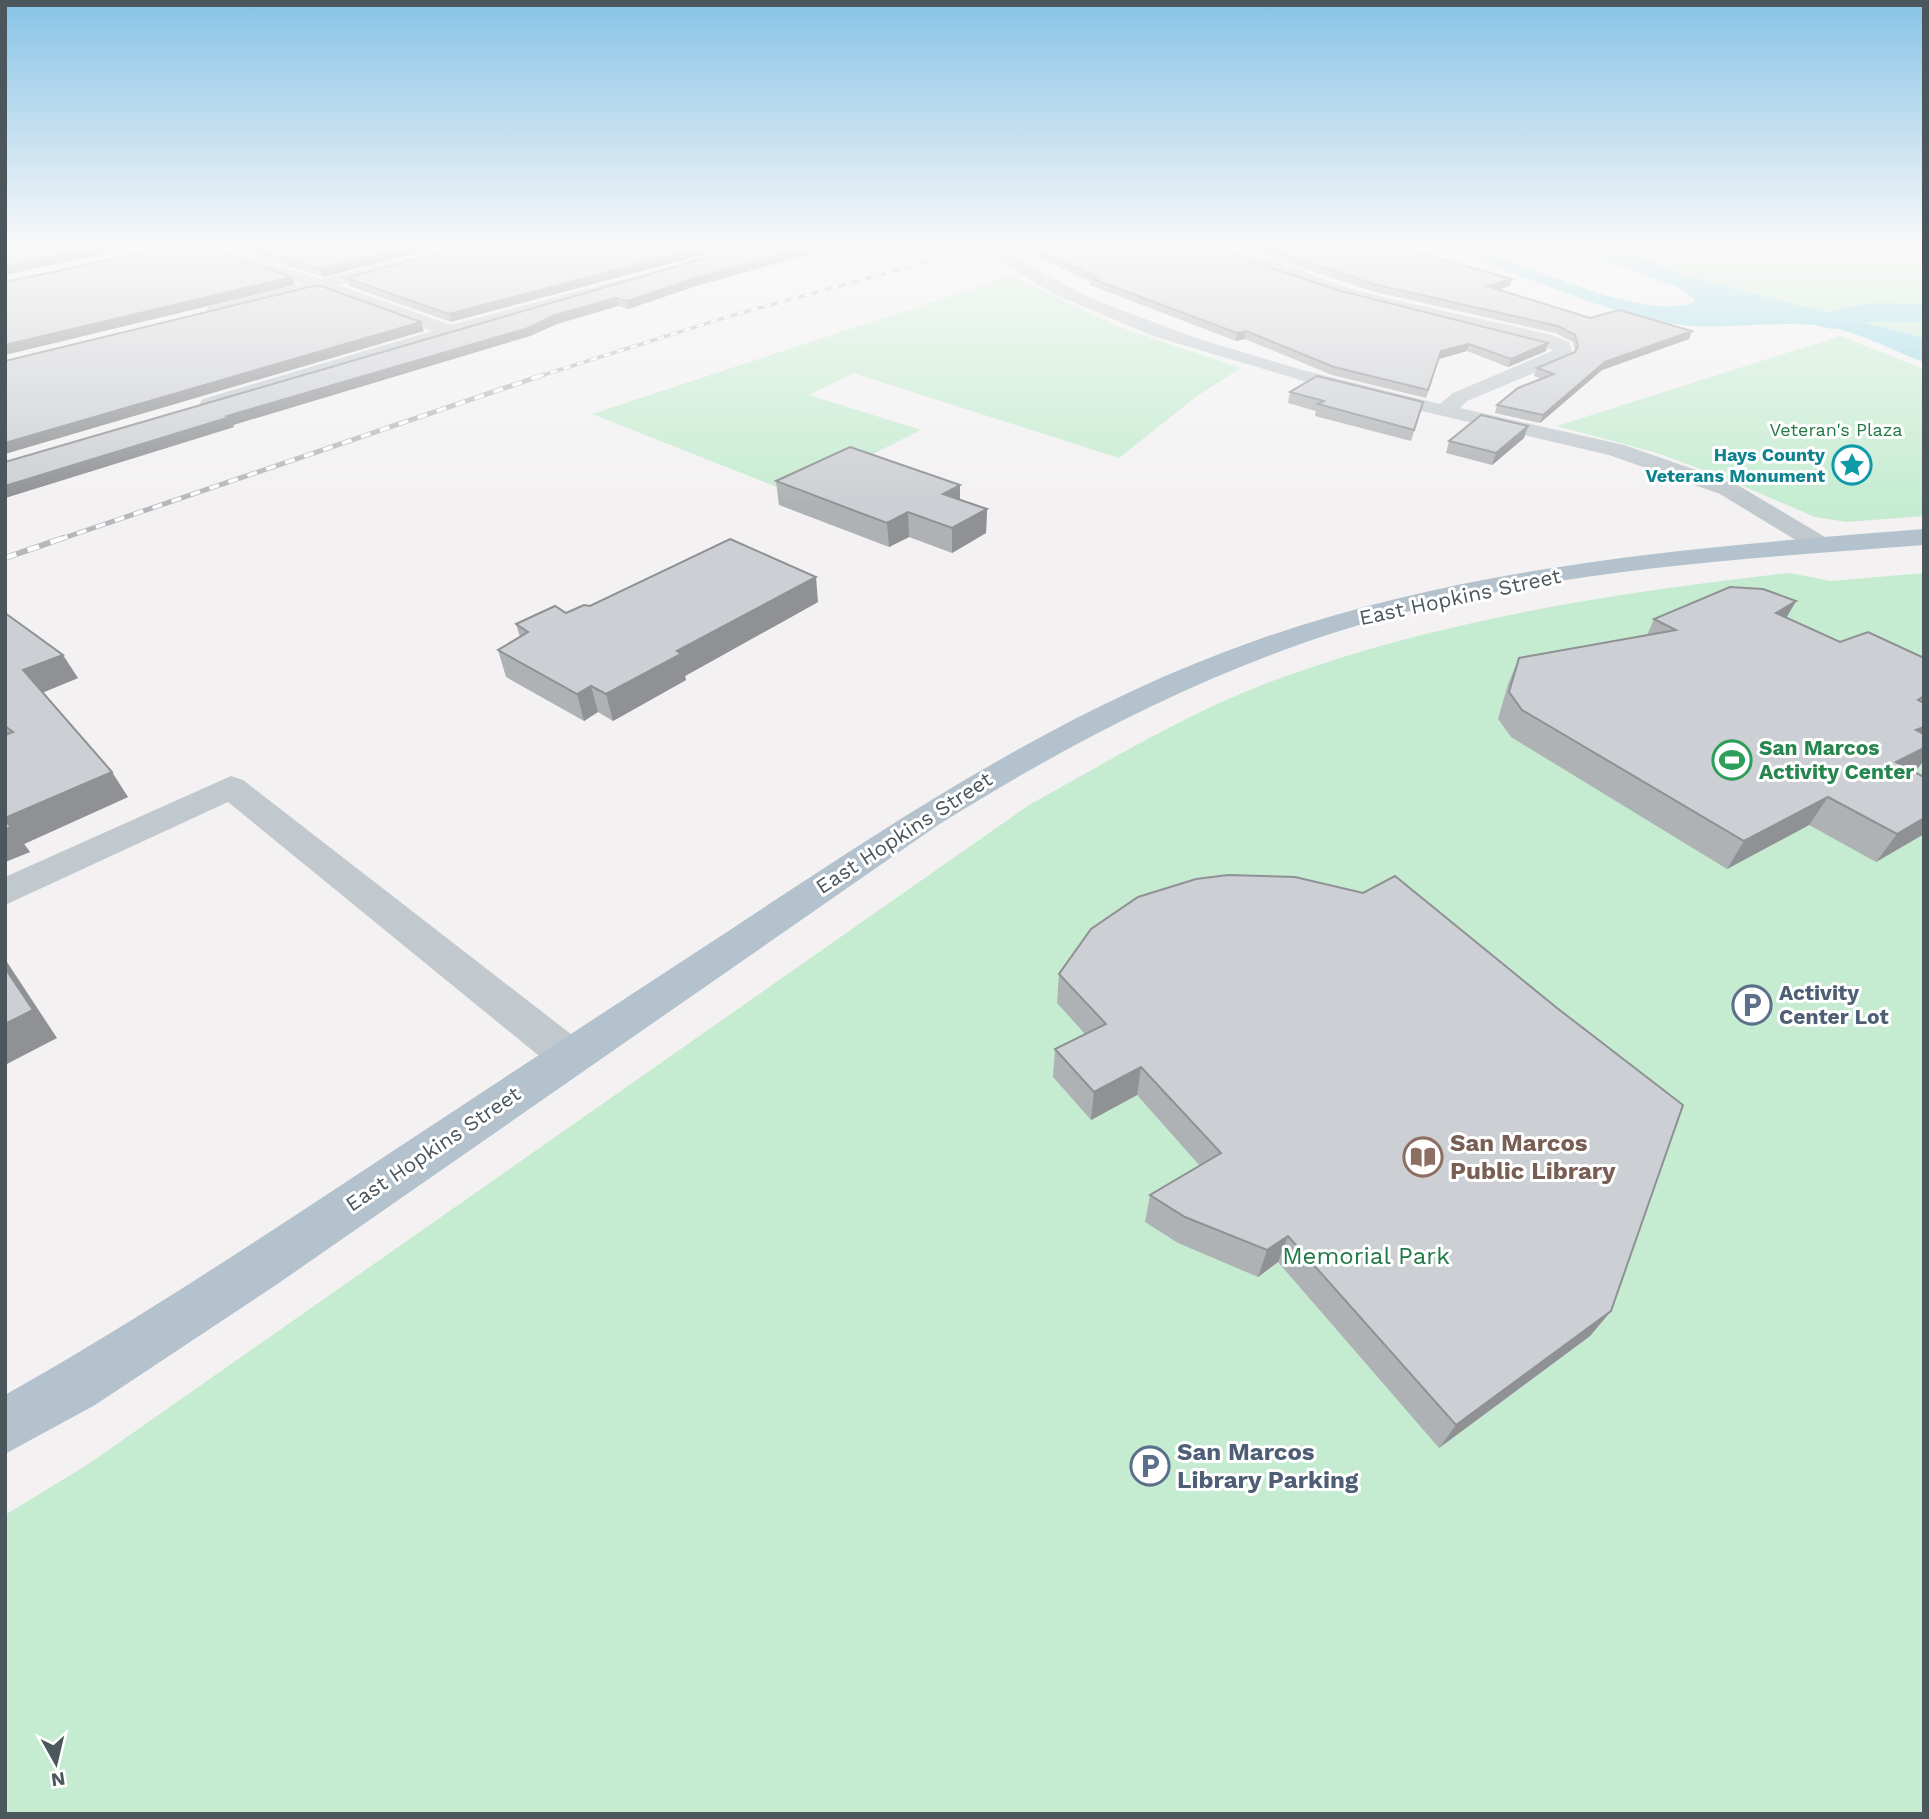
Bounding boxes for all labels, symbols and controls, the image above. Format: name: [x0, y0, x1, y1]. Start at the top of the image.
park label: Veteran's Plaza: [1770, 419, 1902, 440]
place label: Hays County Veterans Monument: [1645, 444, 1826, 486]
place icon: Hays County Veterans Monument: [1831, 444, 1873, 486]
street label: East Hopkins Street: [1357, 563, 1563, 630]
place label: San Marcos Activity Center: [1759, 735, 1914, 784]
sports icon: San Marcos Activity Center: [1711, 739, 1753, 781]
street label: East Hopkins Street: [811, 766, 997, 899]
place label: Activity Center Lot: [1779, 980, 1889, 1029]
parking icon: Activity Center Lot: [1731, 984, 1773, 1026]
street label: East Hopkins Street: [341, 1081, 525, 1216]
place label: San Marcos Public Library: [1450, 1129, 1616, 1185]
library icon: San Marcos Public Library: [1402, 1136, 1444, 1178]
park label: Memorial Park: [1282, 1242, 1450, 1270]
place label: San Marcos Library Parking: [1177, 1438, 1359, 1494]
parking icon: San Marcos Library Parking: [1129, 1445, 1171, 1487]
north arrow: [21, 1728, 91, 1798]
text: N: [50, 1767, 67, 1792]

